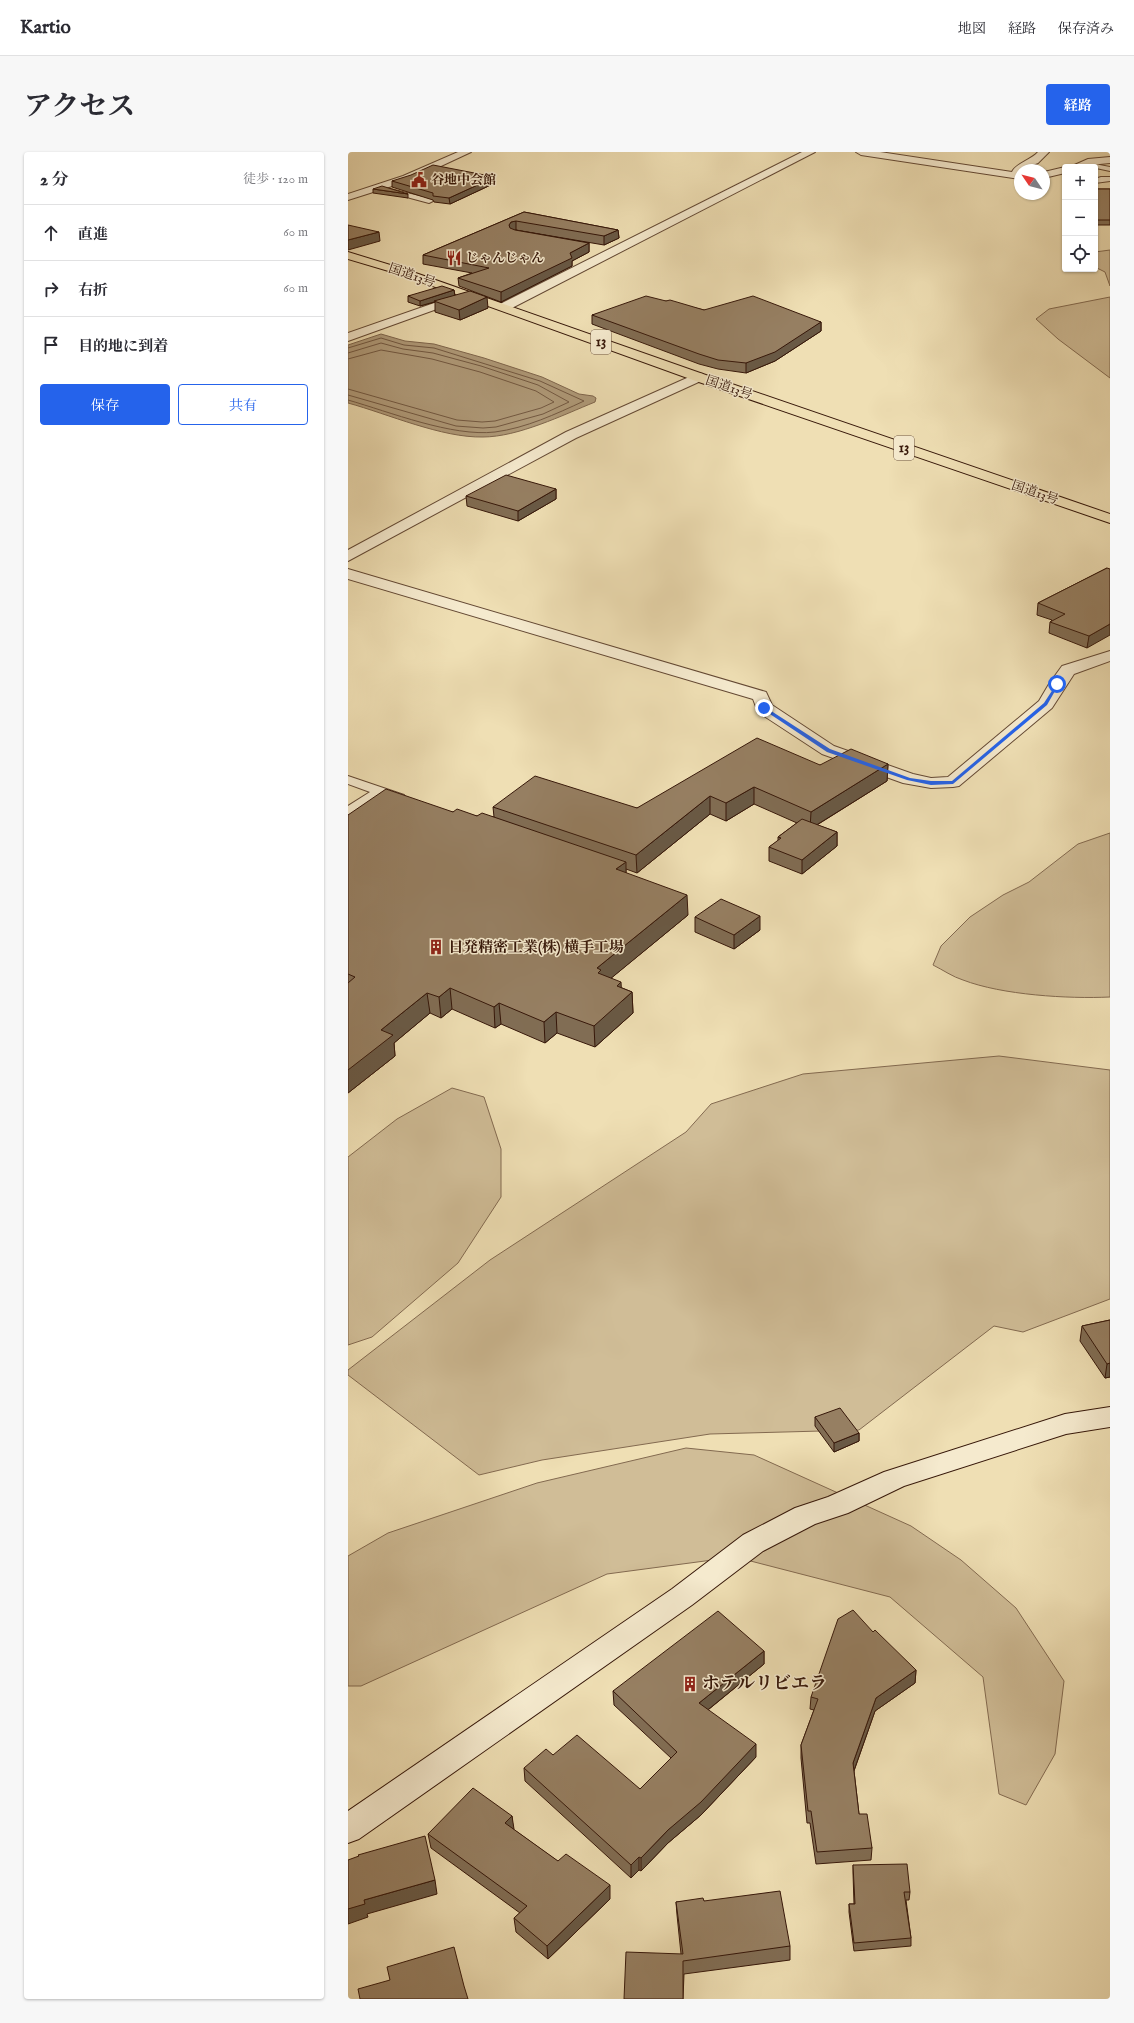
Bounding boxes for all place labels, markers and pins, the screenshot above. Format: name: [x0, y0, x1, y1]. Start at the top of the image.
public building icon: 谷地中会館: [410, 171, 428, 189]
place label: 谷地中会館: [431, 172, 496, 189]
restaurant icon: じゃんじゃん: [445, 249, 463, 267]
place label: じゃんじゃん: [466, 250, 544, 267]
building icon: 日発精密工業(株) 横手工場: [427, 938, 445, 956]
place label: 日発精密工業(株) 横手工場: [448, 938, 624, 957]
place label: ホテルリビエラ: [702, 1673, 827, 1696]
building icon: ホテルリビエラ: [681, 1675, 699, 1693]

